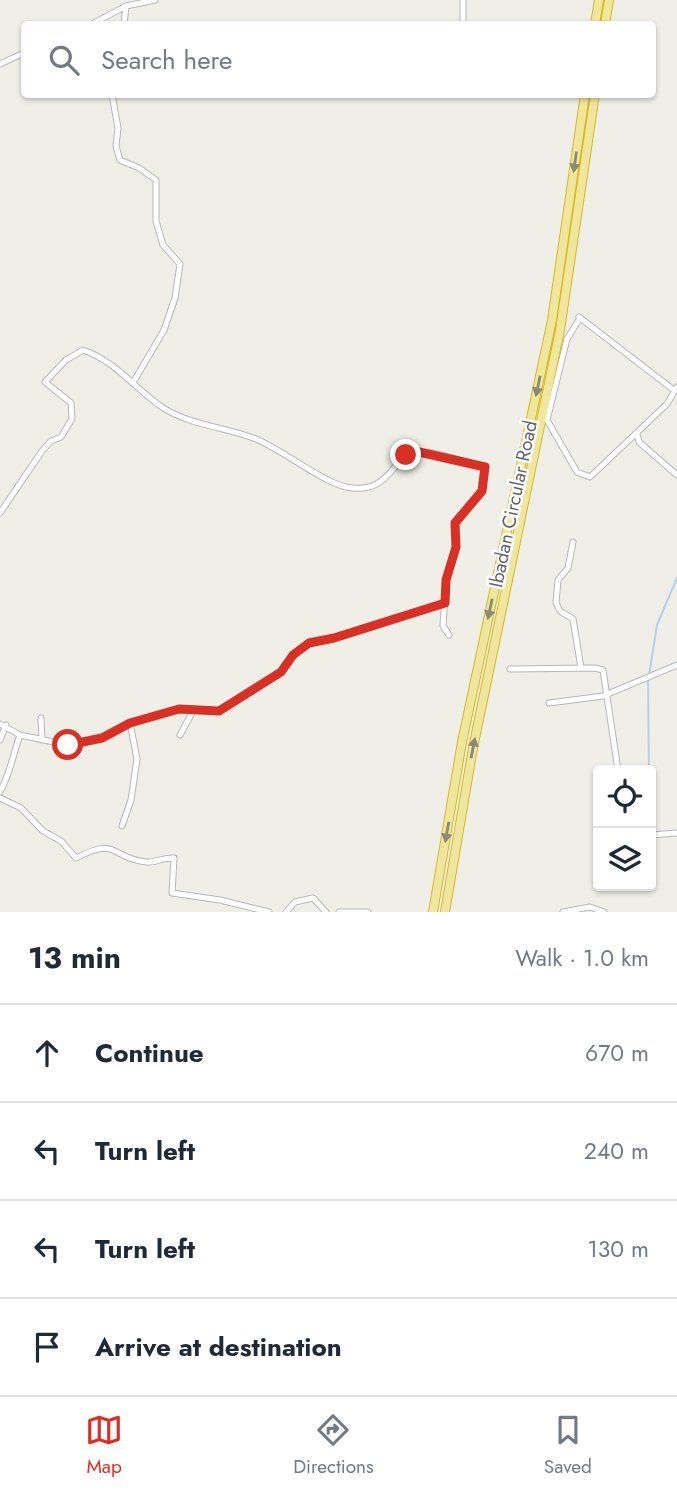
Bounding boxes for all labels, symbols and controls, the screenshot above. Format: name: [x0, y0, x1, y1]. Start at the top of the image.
search box: [21, 21, 656, 98]
icon: search: [45, 41, 83, 79]
text: Search here: [101, 41, 233, 79]
one-way arrow: [569, 151, 580, 173]
one-way arrow: [533, 375, 544, 397]
street label: Ibadan Circular Road: [482, 418, 544, 590]
route end: [390, 439, 421, 470]
one-way arrow: [485, 598, 496, 620]
route start: [52, 729, 83, 760]
one-way arrow: [468, 737, 479, 759]
map controls: [593, 765, 656, 891]
button: locate: [593, 765, 656, 828]
one-way arrow: [441, 821, 452, 843]
button: layers: [593, 828, 656, 891]
text: 13 min: [28, 936, 121, 979]
text: Walk · 1.0 km: [515, 941, 649, 975]
icon: ahead: [28, 1034, 66, 1072]
text: Continue: [95, 1034, 204, 1072]
text: 670 m: [585, 1036, 649, 1070]
icon: left: [28, 1132, 66, 1170]
text: Turn left: [95, 1132, 195, 1170]
text: 240 m: [584, 1134, 649, 1168]
icon: left: [28, 1230, 66, 1268]
text: Turn left: [95, 1230, 195, 1268]
text: 130 m: [587, 1232, 649, 1266]
icon: arrive: [28, 1328, 66, 1366]
text: Arrive at destination: [95, 1328, 342, 1366]
tab: Map: [85, 1411, 123, 1480]
tab: Directions: [293, 1411, 374, 1480]
tab: Saved: [544, 1411, 592, 1480]

